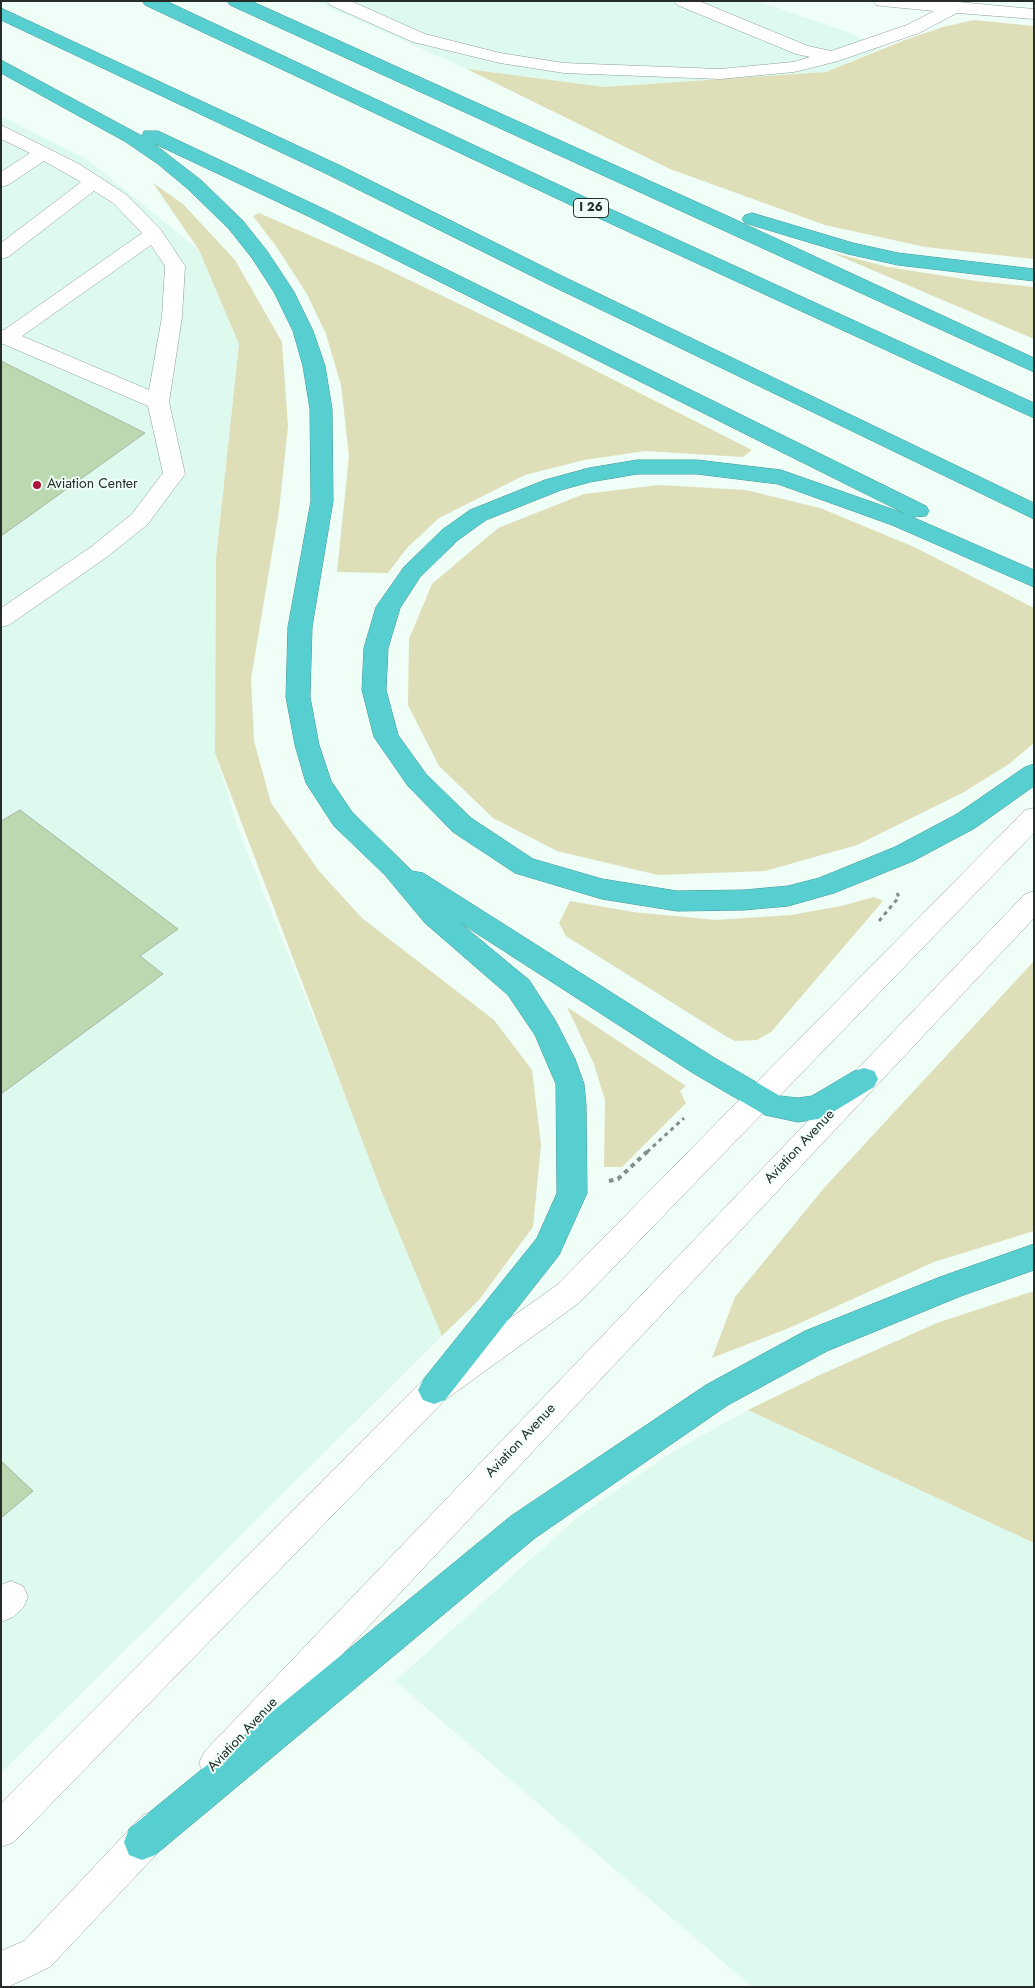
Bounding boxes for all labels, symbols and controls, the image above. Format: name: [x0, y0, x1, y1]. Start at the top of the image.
road number: I 26: [574, 198, 608, 218]
place label: Aviation Center: [47, 477, 138, 493]
marker: Aviation Center: [31, 479, 43, 491]
street label: Aviation Avenue: [762, 1107, 838, 1187]
street label: Aviation Avenue: [483, 1401, 559, 1481]
street label: Aviation Avenue: [205, 1695, 281, 1775]

